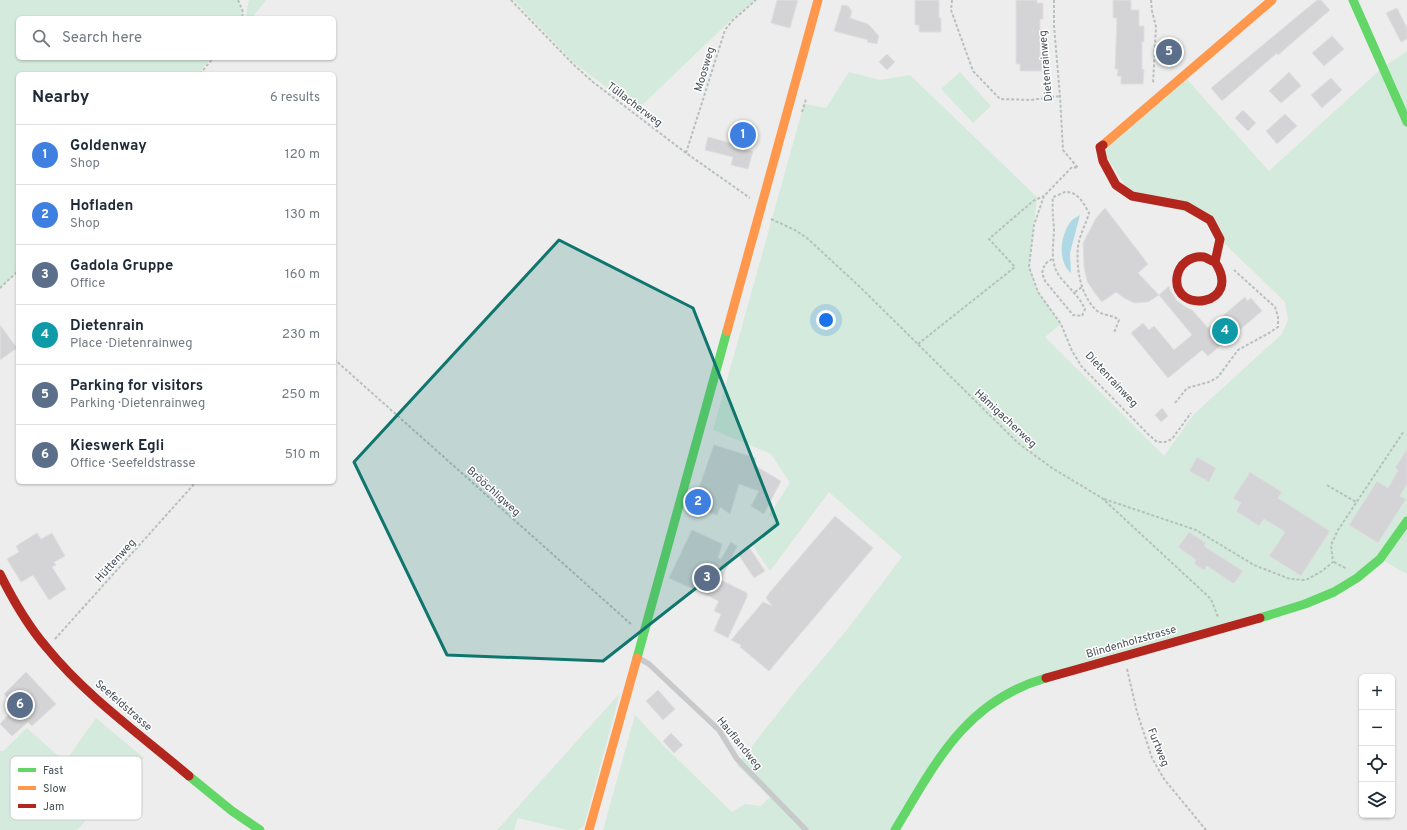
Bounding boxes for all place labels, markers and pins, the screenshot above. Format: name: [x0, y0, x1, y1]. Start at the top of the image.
pin: 5: [1156, 37, 1182, 67]
pin: 1: [730, 120, 756, 150]
pin: 4: [1212, 316, 1238, 346]
pin: 2: [685, 487, 711, 517]
pin: 3: [694, 563, 720, 593]
pin: 6: [7, 690, 33, 720]

